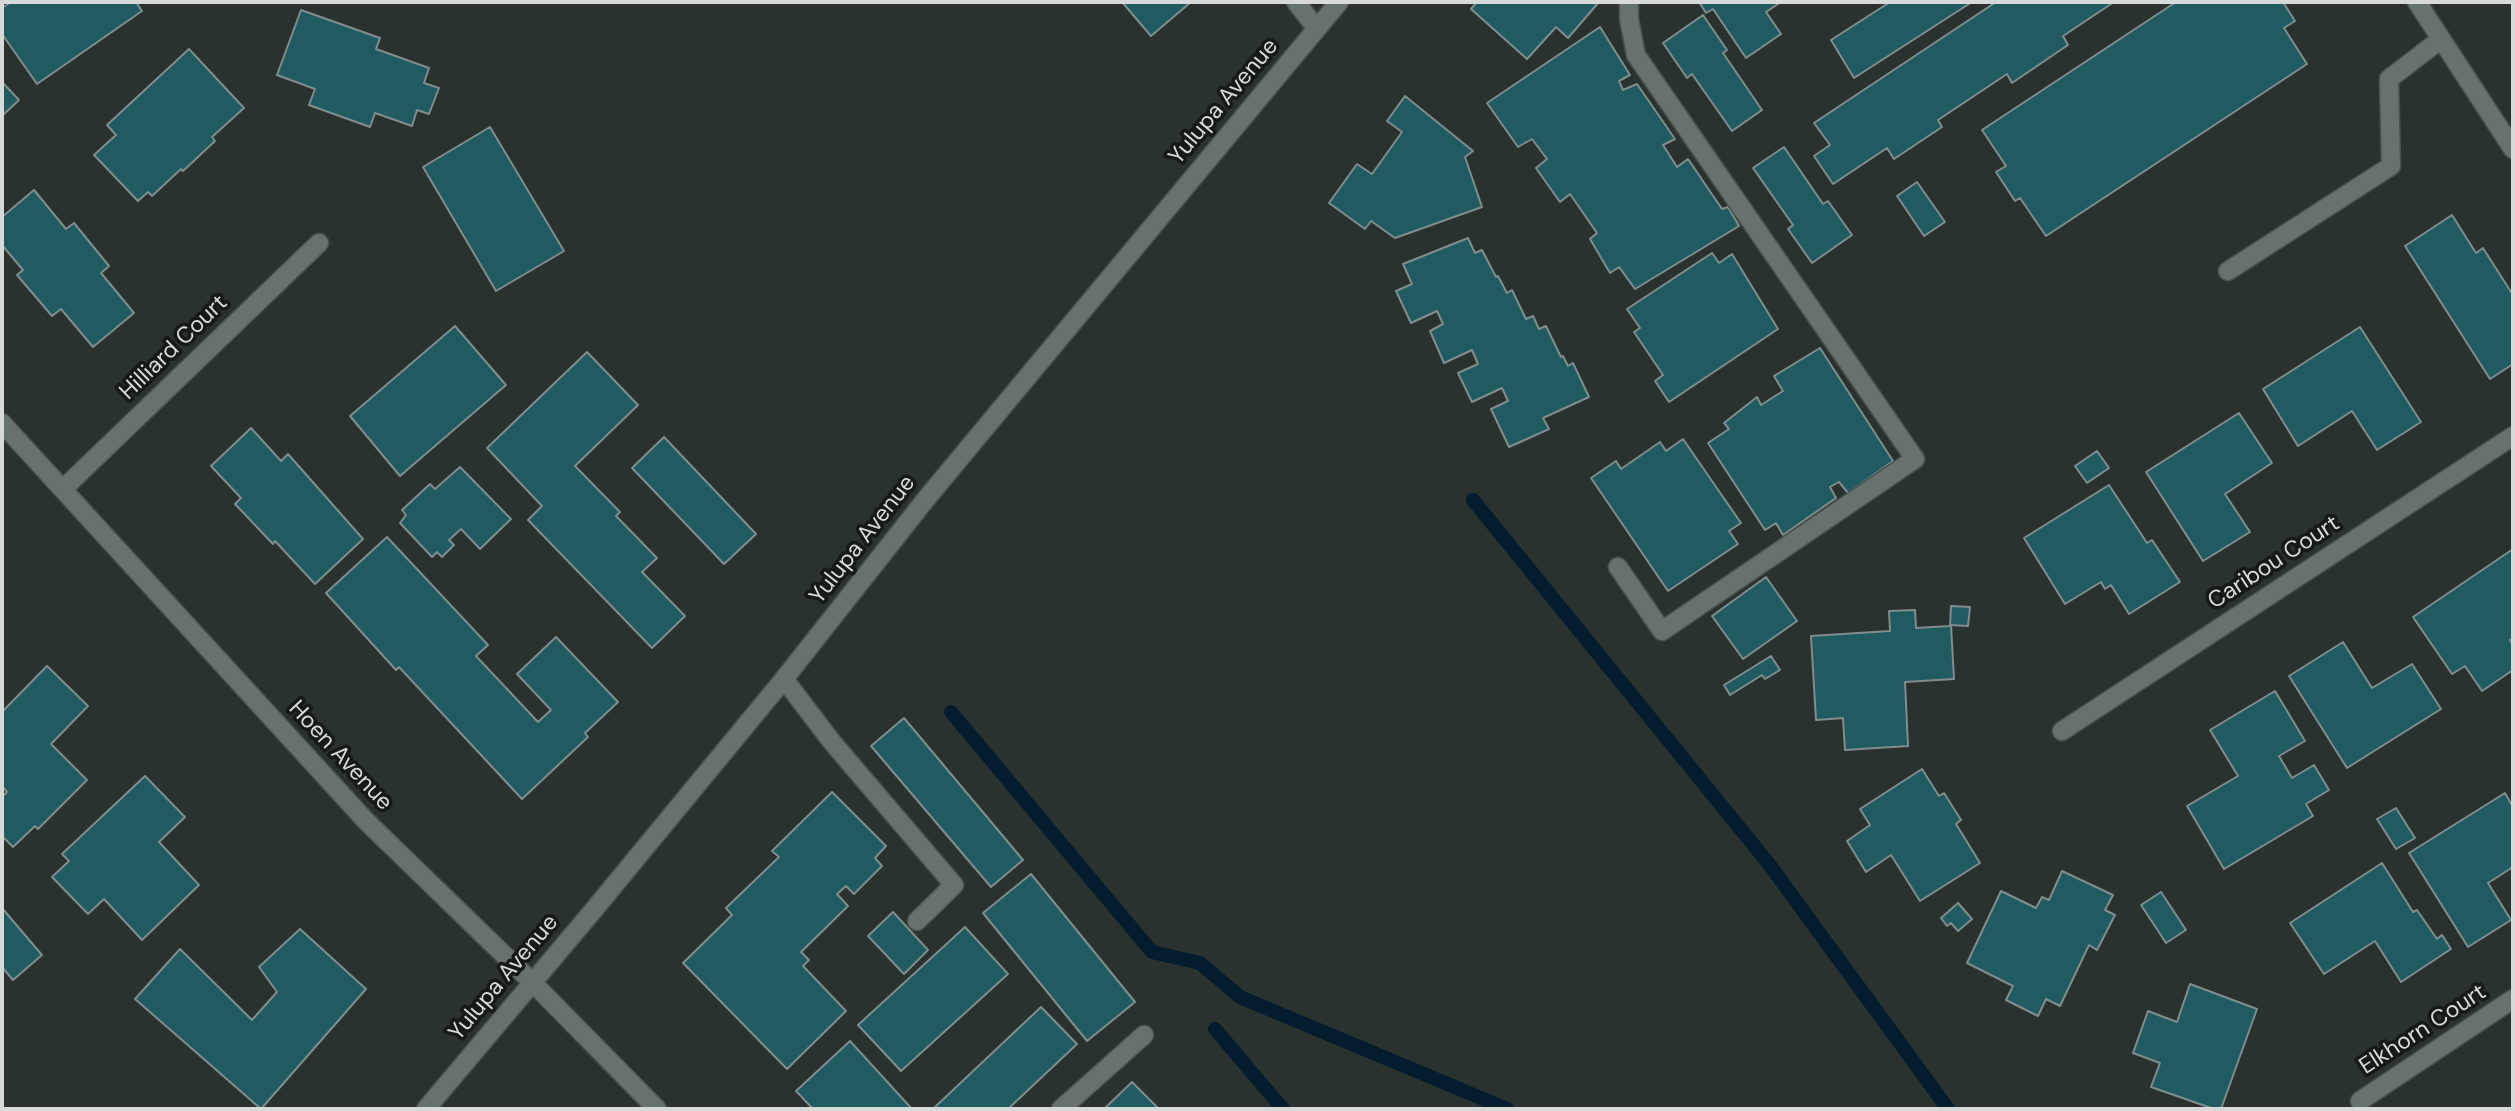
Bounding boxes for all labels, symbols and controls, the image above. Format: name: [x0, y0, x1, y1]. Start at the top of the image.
street label: Yulupa Avenue: [1163, 34, 1285, 170]
street label: Hilliard Court: [114, 290, 234, 406]
street label: Yulupa Avenue: [804, 470, 922, 610]
street label: Caribou Court: [2203, 510, 2345, 616]
street label: Hoen Avenue: [282, 695, 398, 817]
street label: Yulupa Avenue: [443, 910, 565, 1046]
street label: Elkhorn Court: [2355, 979, 2491, 1081]

